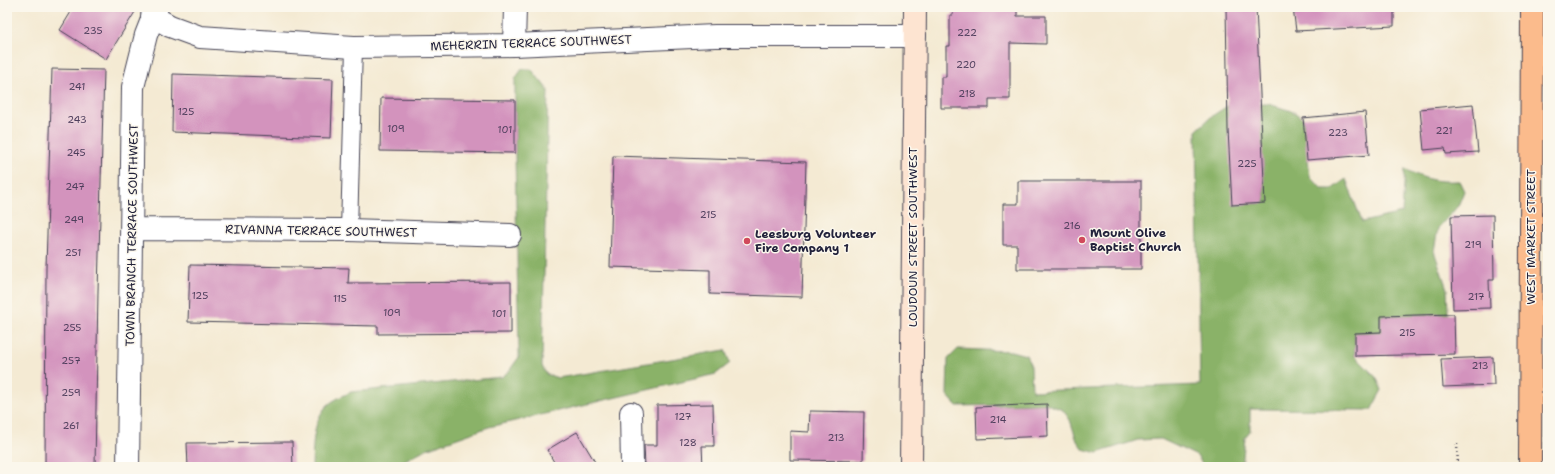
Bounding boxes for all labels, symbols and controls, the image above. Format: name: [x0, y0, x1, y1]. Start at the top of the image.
house number: 235: [83, 24, 103, 37]
house number: 222: [957, 26, 977, 39]
street label: MEHERRIN TERRACE SOUTHWEST: [430, 31, 633, 55]
house number: 220: [956, 58, 976, 71]
house number: 241: [68, 80, 86, 93]
house number: 218: [958, 87, 976, 100]
house number: 125: [178, 105, 194, 118]
house number: 243: [67, 113, 87, 126]
house number: 109: [387, 122, 405, 135]
street label: TOWN BRANCH TERRACE SOUTHWEST: [122, 123, 142, 347]
house number: 101: [498, 123, 512, 136]
house number: 221: [1435, 124, 1453, 137]
house number: 223: [1328, 126, 1348, 139]
house number: 245: [66, 146, 86, 159]
street label: LOUDOUN STREET SOUTHWEST: [905, 146, 921, 327]
house number: 225: [1237, 157, 1257, 170]
street label: WEST MARKET STREET: [1523, 169, 1539, 305]
house number: 247: [65, 180, 85, 193]
house number: 215: [700, 208, 716, 221]
house number: 249: [64, 213, 84, 226]
house number: 216: [1063, 219, 1081, 232]
street label: RIVANNA TERRACE SOUTHWEST: [225, 221, 418, 241]
place label: Mount Olive Baptist Church: [1090, 225, 1181, 255]
place label: Leesburg Volunteer Fire Company 1: [755, 226, 877, 256]
marker: Mount Olive Baptist Church: [1077, 235, 1087, 245]
marker: Leesburg Volunteer Fire Company 1: [742, 236, 752, 246]
house number: 219: [1464, 238, 1482, 251]
house number: 251: [65, 246, 81, 259]
house number: 125: [192, 289, 208, 302]
house number: 217: [1467, 290, 1485, 303]
house number: 115: [333, 292, 347, 305]
house number: 109: [383, 306, 401, 319]
house number: 101: [492, 307, 506, 320]
house number: 255: [63, 321, 81, 334]
house number: 215: [1399, 326, 1415, 339]
house number: 257: [61, 354, 81, 367]
house number: 213: [1471, 359, 1489, 372]
house number: 259: [61, 386, 81, 399]
house number: 127: [675, 410, 691, 423]
house number: 214: [989, 413, 1007, 426]
house number: 261: [63, 419, 79, 432]
house number: 213: [827, 431, 845, 444]
house number: 128: [679, 436, 697, 449]

